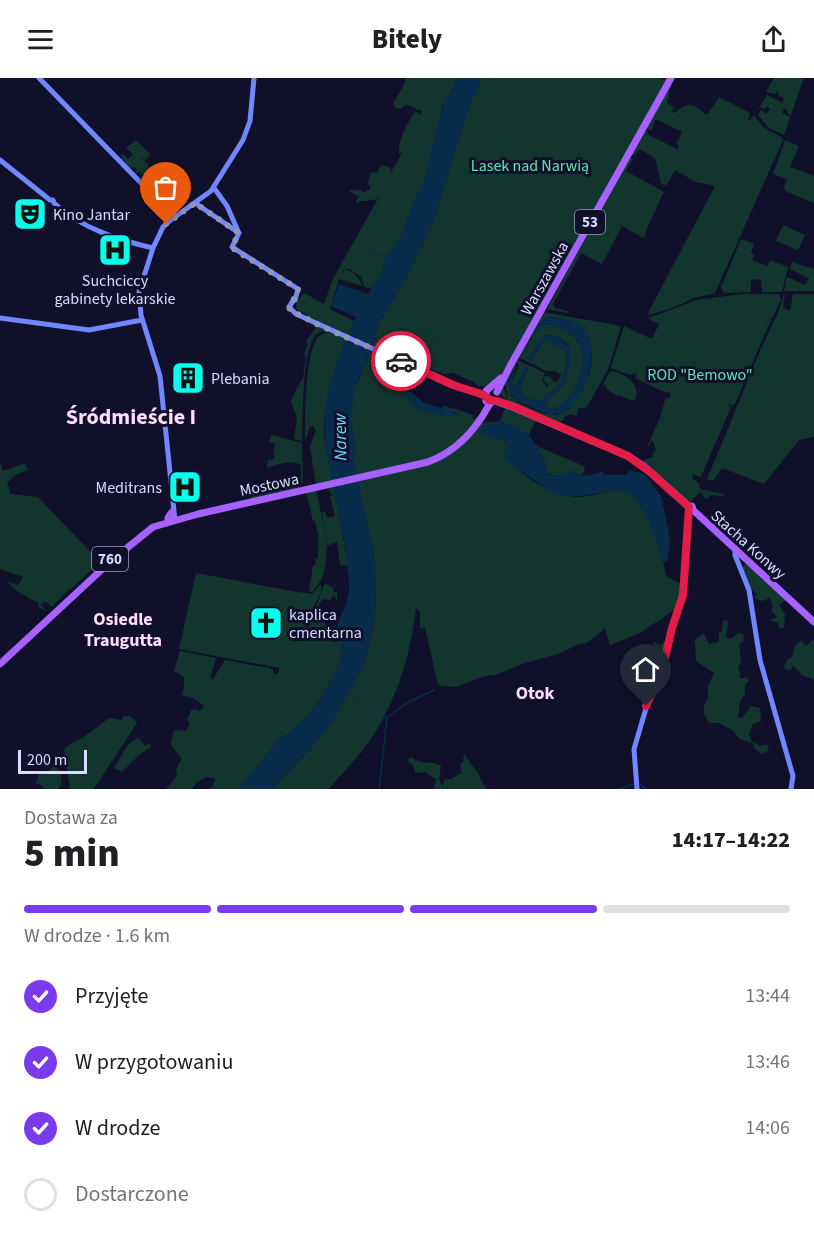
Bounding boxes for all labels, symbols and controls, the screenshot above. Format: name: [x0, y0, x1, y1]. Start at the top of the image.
text: Bitely: [372, 20, 442, 59]
icon: menu: [24, 23, 57, 56]
icon: share: [757, 23, 790, 56]
park label: Lasek nad Narwią: [471, 155, 589, 177]
pin: [140, 162, 191, 224]
icon: bag: [149, 171, 182, 204]
theatre icon: Kino Jantar: [12, 196, 48, 232]
place label: Kino Jantar: [53, 204, 130, 226]
road number: 53: [575, 210, 605, 234]
hospital icon: Suchciccy gabinety lekarskie: [97, 232, 133, 268]
street label: Warszawska: [516, 238, 574, 319]
place label: Suchciccy gabinety lekarskie: [54, 270, 176, 310]
courier: [371, 331, 431, 391]
icon: car: [385, 345, 418, 378]
building icon: Plebania: [170, 360, 206, 396]
park label: ROD "Bemowo": [647, 364, 753, 386]
place label: Plebania: [211, 368, 270, 390]
district label: Śródmieście I: [66, 401, 196, 433]
water label: Narew: [328, 413, 353, 461]
street label: Mostowa: [238, 468, 301, 502]
hospital icon: Meditrans: [167, 469, 203, 505]
place label: Meditrans: [96, 477, 162, 499]
street label: Stacha Konwy: [706, 505, 791, 585]
road number: 760: [92, 547, 128, 571]
place label: kaplica cmentarna: [289, 604, 362, 644]
church icon: kaplica cmentarna: [248, 605, 284, 641]
district label: Osiedle Traugutta: [84, 607, 162, 653]
pin: [620, 644, 671, 706]
icon: home: [629, 653, 662, 686]
district label: Otok: [516, 681, 555, 706]
scale bar: [18, 747, 87, 774]
text: 200 m: [27, 749, 67, 771]
text: Dostawa za: [24, 804, 118, 832]
text: 14:17–14:22: [672, 824, 790, 856]
text: 5 min: [24, 826, 120, 882]
text: W drodze · 1.6 km: [24, 922, 170, 950]
icon: check: [24, 980, 57, 1013]
text: Przyjęte: [75, 980, 149, 1012]
text: 13:44: [745, 982, 790, 1010]
icon: check: [24, 1046, 57, 1079]
text: W przygotowaniu: [75, 1046, 233, 1078]
text: 13:46: [745, 1048, 790, 1076]
icon: check: [24, 1112, 57, 1145]
text: W drodze: [75, 1112, 161, 1144]
text: 14:06: [745, 1114, 790, 1142]
text: Dostarczone: [75, 1178, 189, 1210]

